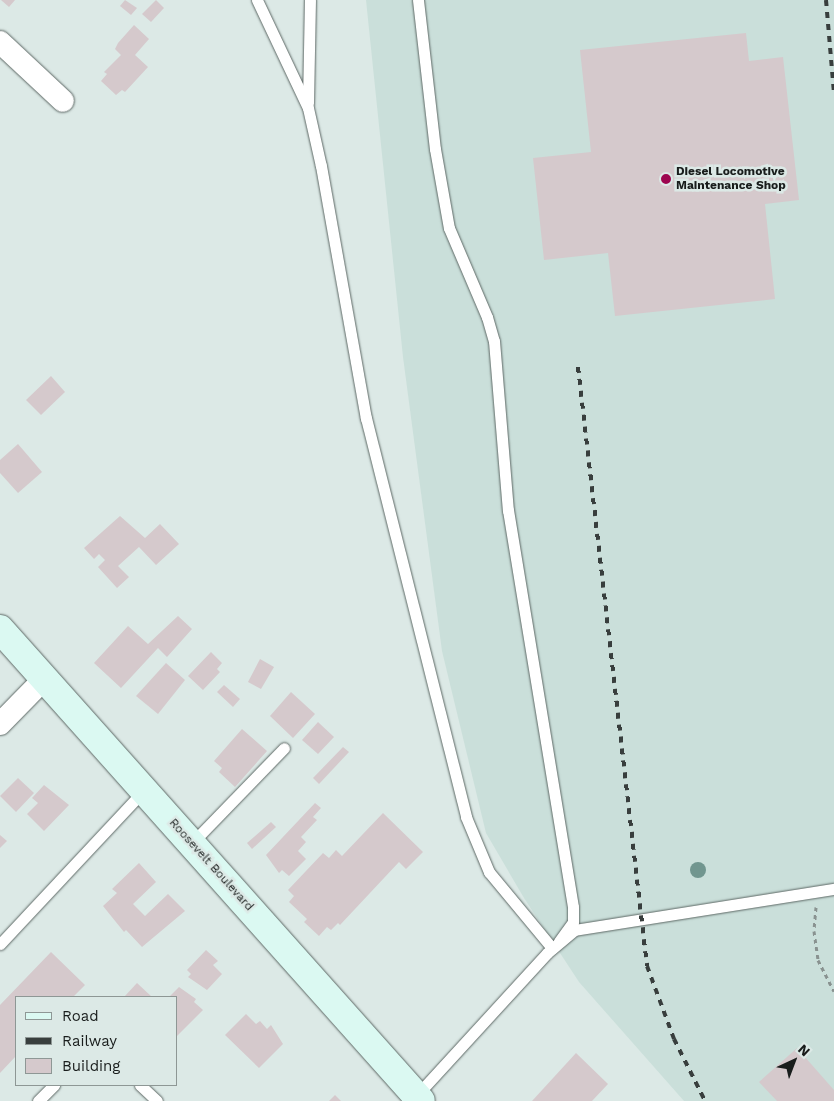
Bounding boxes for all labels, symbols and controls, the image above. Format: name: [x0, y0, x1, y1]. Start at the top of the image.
place label: Diesel Locomotive Maintenance Shop: [676, 165, 786, 193]
marker: Diesel Locomotive Maintenance Shop: [660, 173, 672, 185]
street label: Roosevelt Boulevard: [166, 816, 256, 914]
legend: [15, 996, 178, 1086]
text: Road: [62, 1007, 99, 1025]
text: Railway: [62, 1032, 117, 1050]
north arrow: [769, 1036, 819, 1086]
text: N: [795, 1041, 813, 1059]
text: Building: [62, 1057, 120, 1075]

